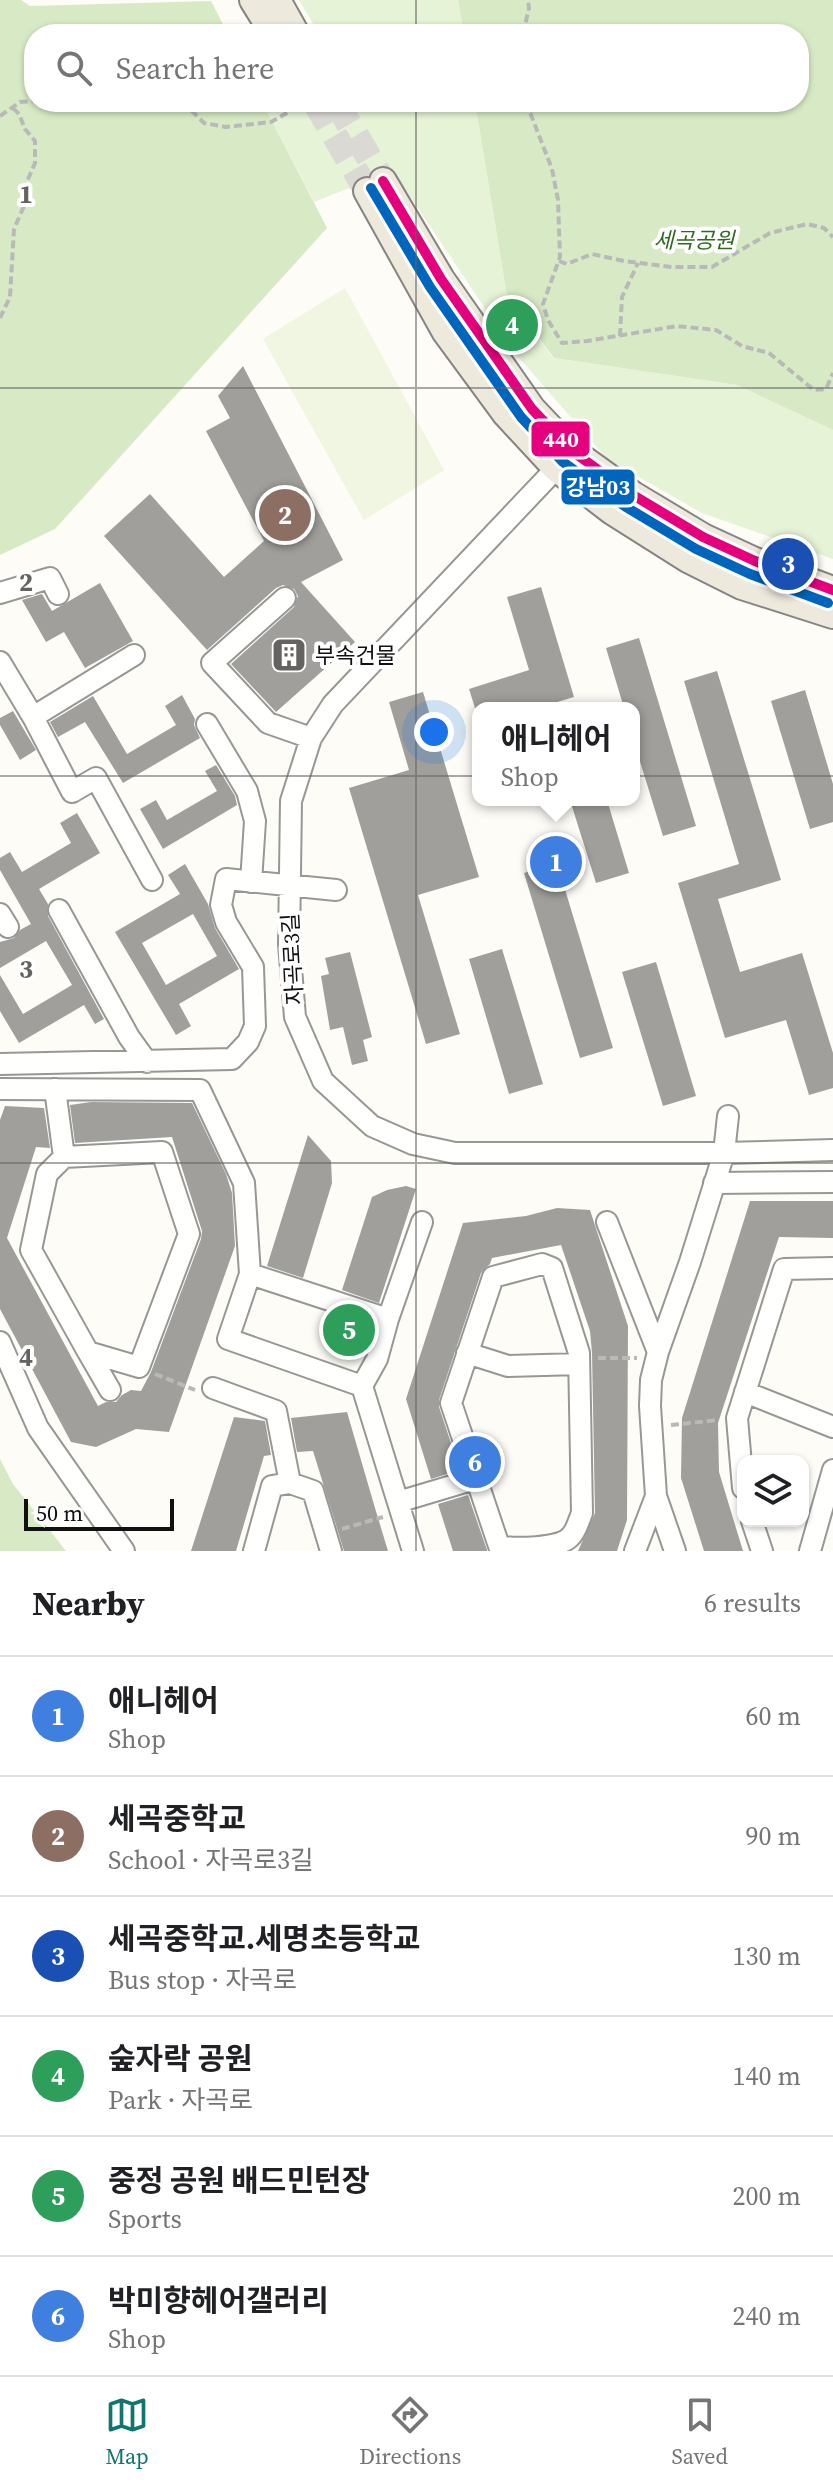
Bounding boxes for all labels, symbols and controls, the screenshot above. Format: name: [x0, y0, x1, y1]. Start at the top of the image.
search box: [24, 24, 809, 112]
icon: search: [52, 46, 96, 90]
text: Search here: [116, 48, 274, 89]
text: 1: [19, 176, 33, 212]
park label: 세곡공원: [654, 225, 736, 255]
pin: 4: [486, 295, 538, 355]
line badge: 440: [530, 420, 591, 458]
text: 440: [543, 424, 579, 454]
line badge: 강남03: [560, 468, 636, 506]
text: 강남03: [566, 472, 630, 502]
pin: 2: [259, 485, 311, 545]
pin: 3: [762, 534, 814, 594]
text: 2: [19, 564, 33, 600]
building icon: 부속건물: [270, 636, 308, 674]
place label: 부속건물: [315, 640, 396, 670]
popup: [472, 702, 640, 806]
your location: [414, 712, 454, 752]
text: 애니헤어: [501, 718, 611, 759]
text: Shop: [501, 759, 559, 795]
pin: 1: [530, 832, 582, 892]
street label: 자곡로3길: [275, 912, 309, 1006]
text: 3: [19, 951, 33, 987]
pin: 5: [323, 1300, 375, 1360]
text: 4: [19, 1339, 33, 1375]
pin: 6: [449, 1432, 501, 1492]
map controls: [737, 1455, 809, 1527]
button: layers: [737, 1455, 809, 1527]
scale bar: [24, 1495, 174, 1531]
text: 50 m: [36, 1498, 83, 1528]
text: Nearby: [32, 1580, 145, 1626]
text: 6 results: [704, 1585, 801, 1621]
text: 애니헤어: [108, 1680, 218, 1721]
text: 1: [51, 1698, 65, 1734]
text: 60 m: [746, 1698, 801, 1734]
text: Shop: [108, 1721, 166, 1757]
text: 세곡중학교: [108, 1798, 246, 1839]
text: 2: [51, 1818, 65, 1854]
text: 90 m: [746, 1818, 801, 1854]
text: School · 자곡로3길: [108, 1842, 314, 1878]
text: 세곡중학교.세명초등학교: [108, 1918, 421, 1959]
text: 3: [51, 1938, 65, 1974]
text: 130 m: [733, 1938, 801, 1974]
text: Bus stop · 자곡로: [108, 1962, 297, 1998]
text: 숲자락 공원: [108, 2038, 252, 2079]
text: 4: [51, 2058, 65, 2094]
text: 140 m: [733, 2058, 801, 2094]
text: Park · 자곡로: [108, 2082, 253, 2118]
text: 중정 공원 배드민턴장: [108, 2160, 369, 2201]
text: 5: [51, 2178, 65, 2214]
text: 200 m: [733, 2178, 801, 2214]
text: Sports: [108, 2201, 182, 2237]
text: 박미향헤어갤러리: [108, 2280, 329, 2321]
text: 6: [51, 2298, 65, 2334]
text: 240 m: [733, 2298, 801, 2334]
text: Shop: [108, 2321, 166, 2357]
tab: Map: [105, 2393, 149, 2471]
tab: Directions: [359, 2393, 461, 2471]
tab: Saved: [671, 2393, 728, 2471]

